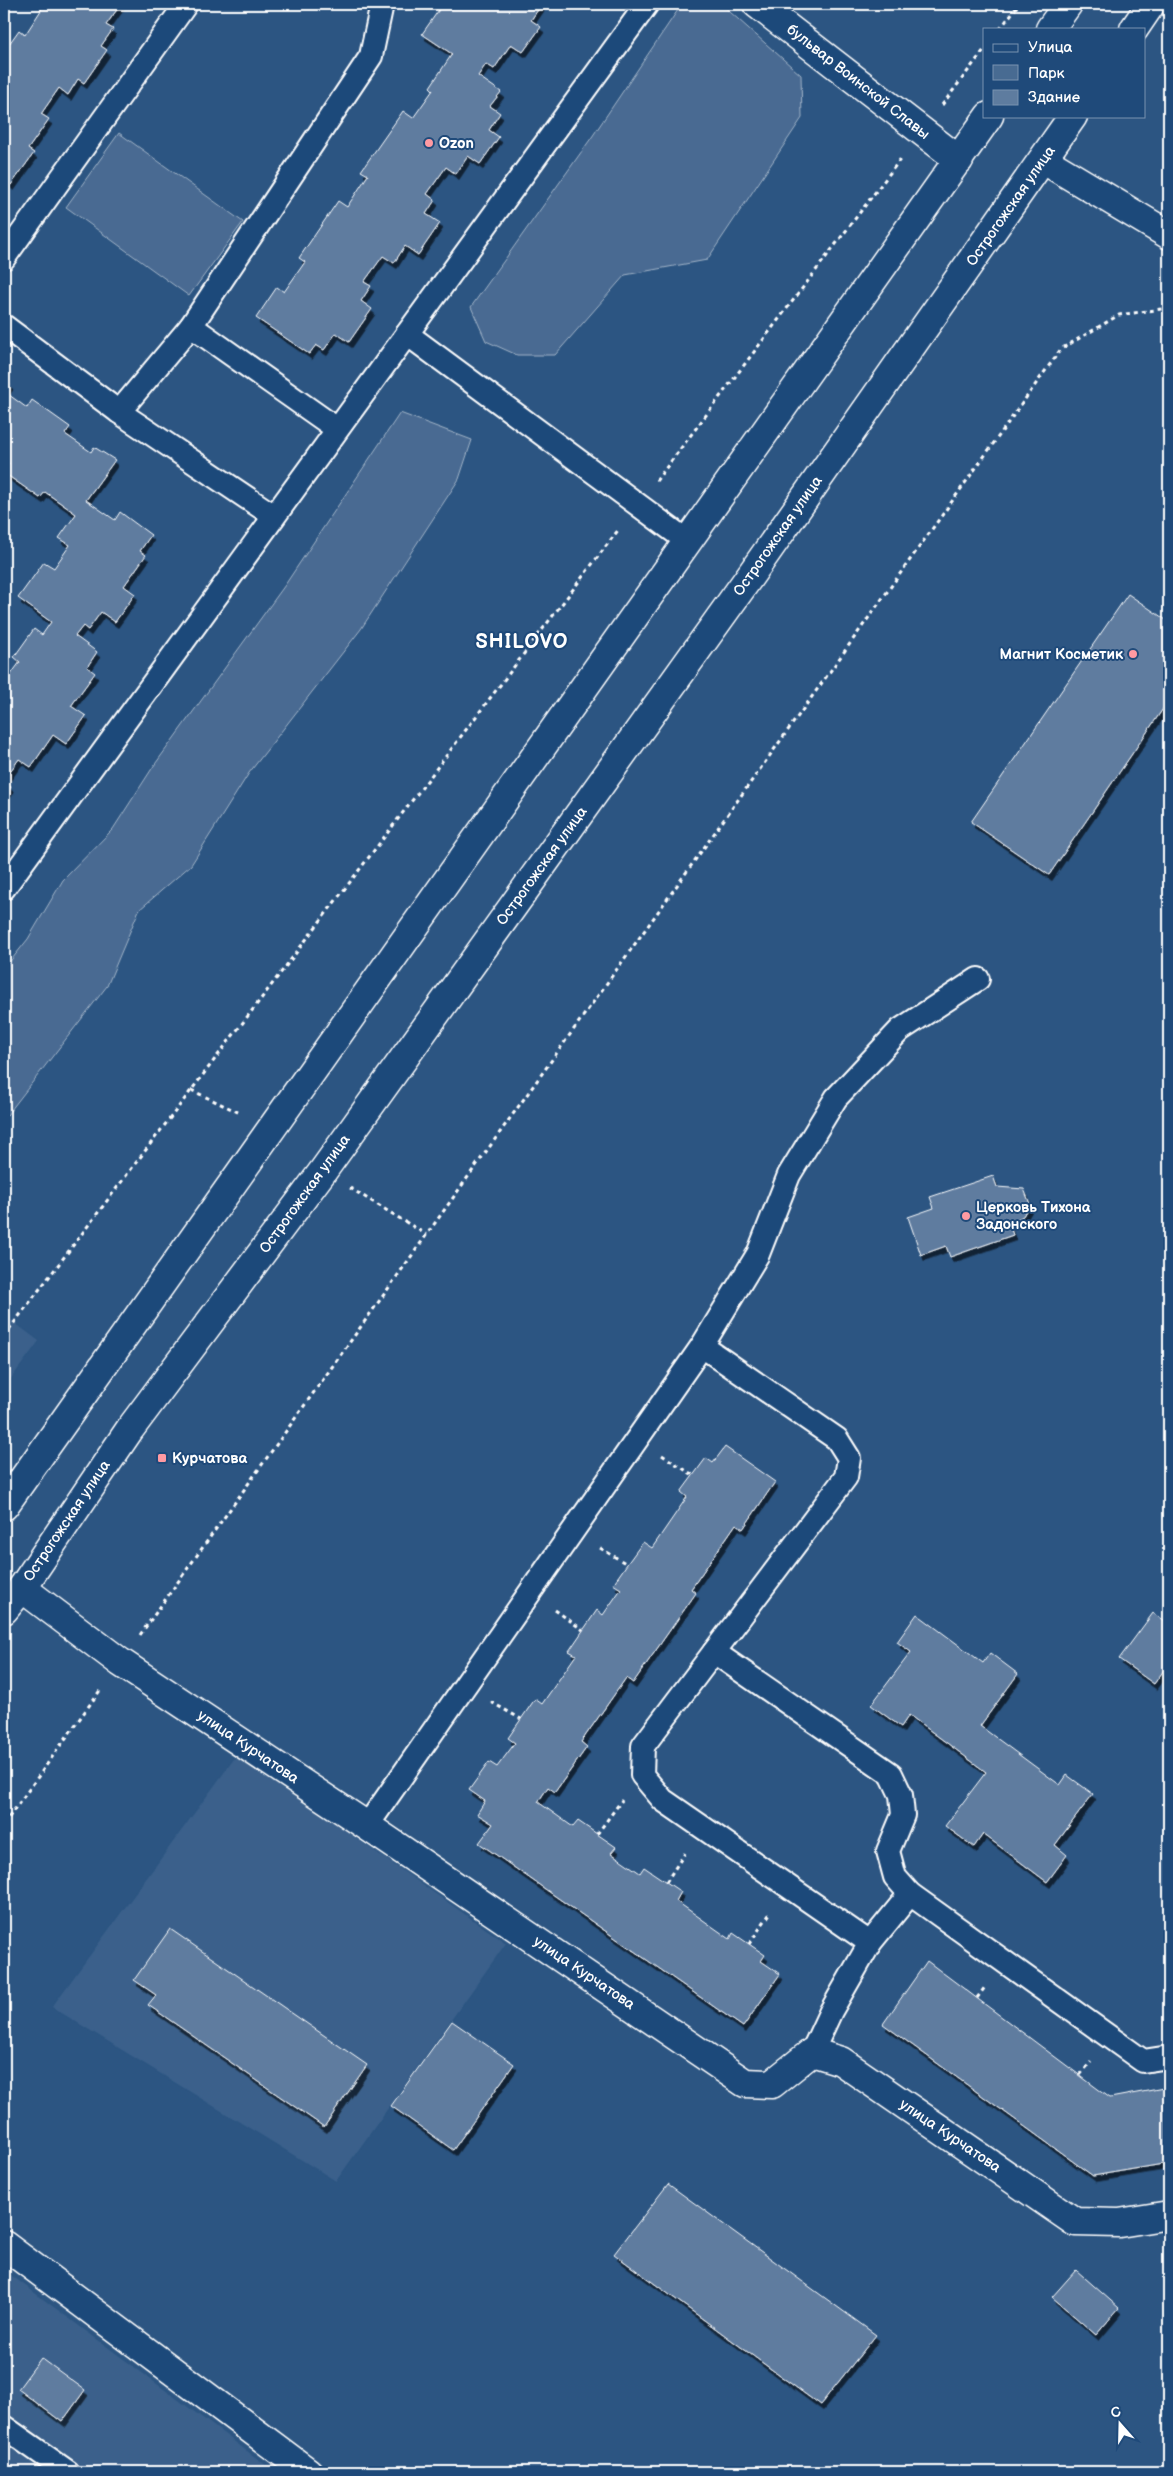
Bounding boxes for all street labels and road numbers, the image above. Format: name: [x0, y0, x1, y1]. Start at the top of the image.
street label: бульвар Воинской Славы: [783, 20, 933, 144]
street label: Острогожская улица: [962, 142, 1060, 270]
street label: Острогожская улица: [729, 472, 827, 600]
street label: Острогожская улица: [492, 803, 592, 929]
street label: Острогожская улица: [255, 1131, 355, 1257]
street label: Острогожская улица: [19, 1457, 115, 1585]
street label: улица Курчатова: [194, 1706, 303, 1788]
street label: улица Курчатова: [530, 1932, 639, 2014]
street label: улица Курчатова: [896, 2095, 1005, 2177]

